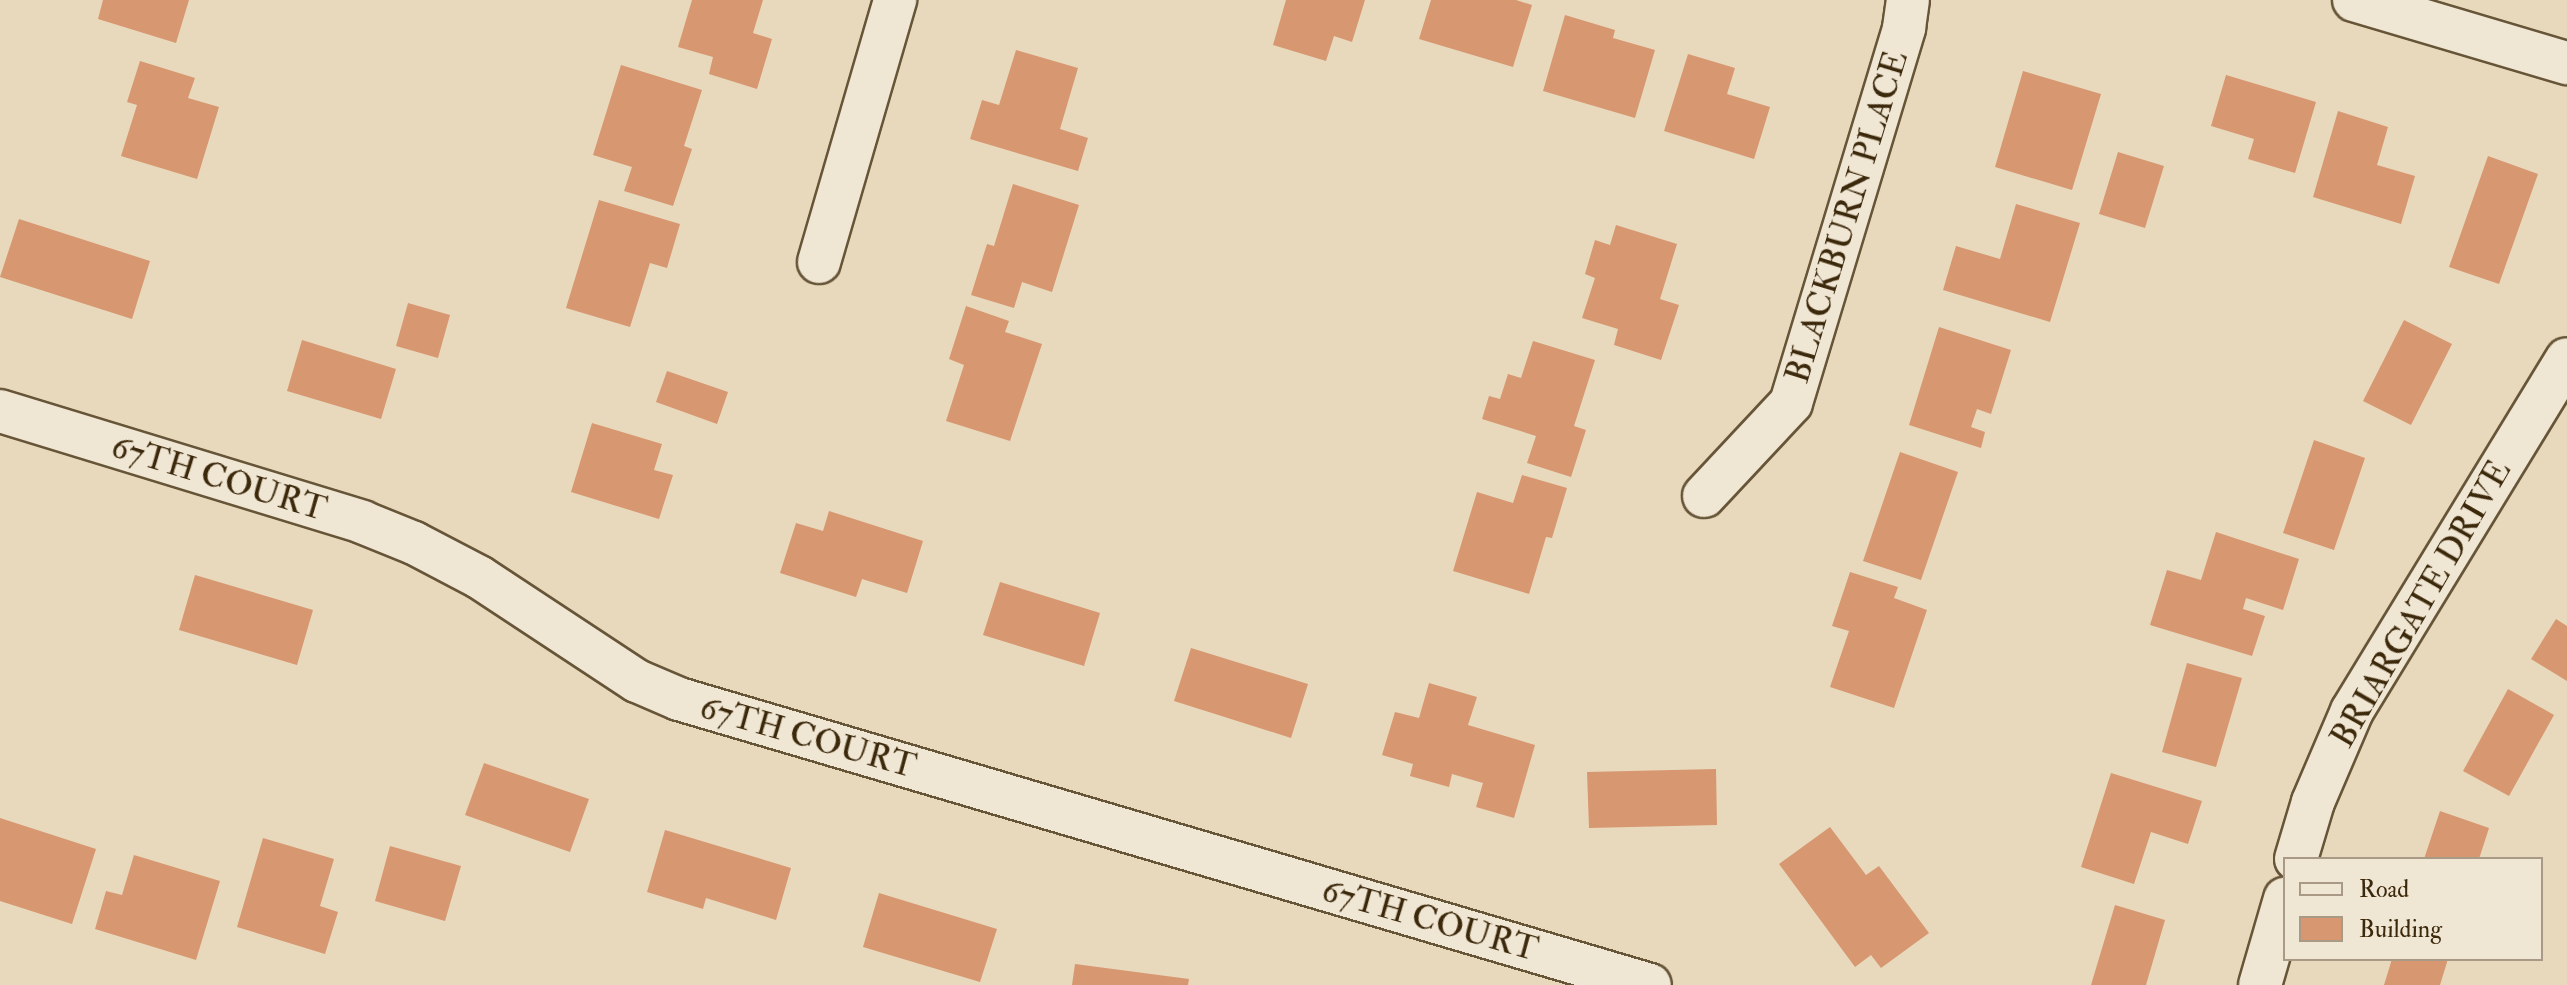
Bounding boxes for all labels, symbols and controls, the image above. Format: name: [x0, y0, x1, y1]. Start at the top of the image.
street label: BLACKBURN PLACE: [1777, 46, 1917, 388]
street label: 67TH COURT: [107, 426, 331, 530]
street label: BRIARGATE DRIVE: [2322, 453, 2520, 755]
street label: 67TH COURT: [695, 687, 921, 787]
legend: [2283, 857, 2543, 961]
street label: 67TH COURT: [1317, 870, 1543, 970]
text: Road: [2359, 874, 2409, 905]
text: Building: [2359, 914, 2442, 945]

